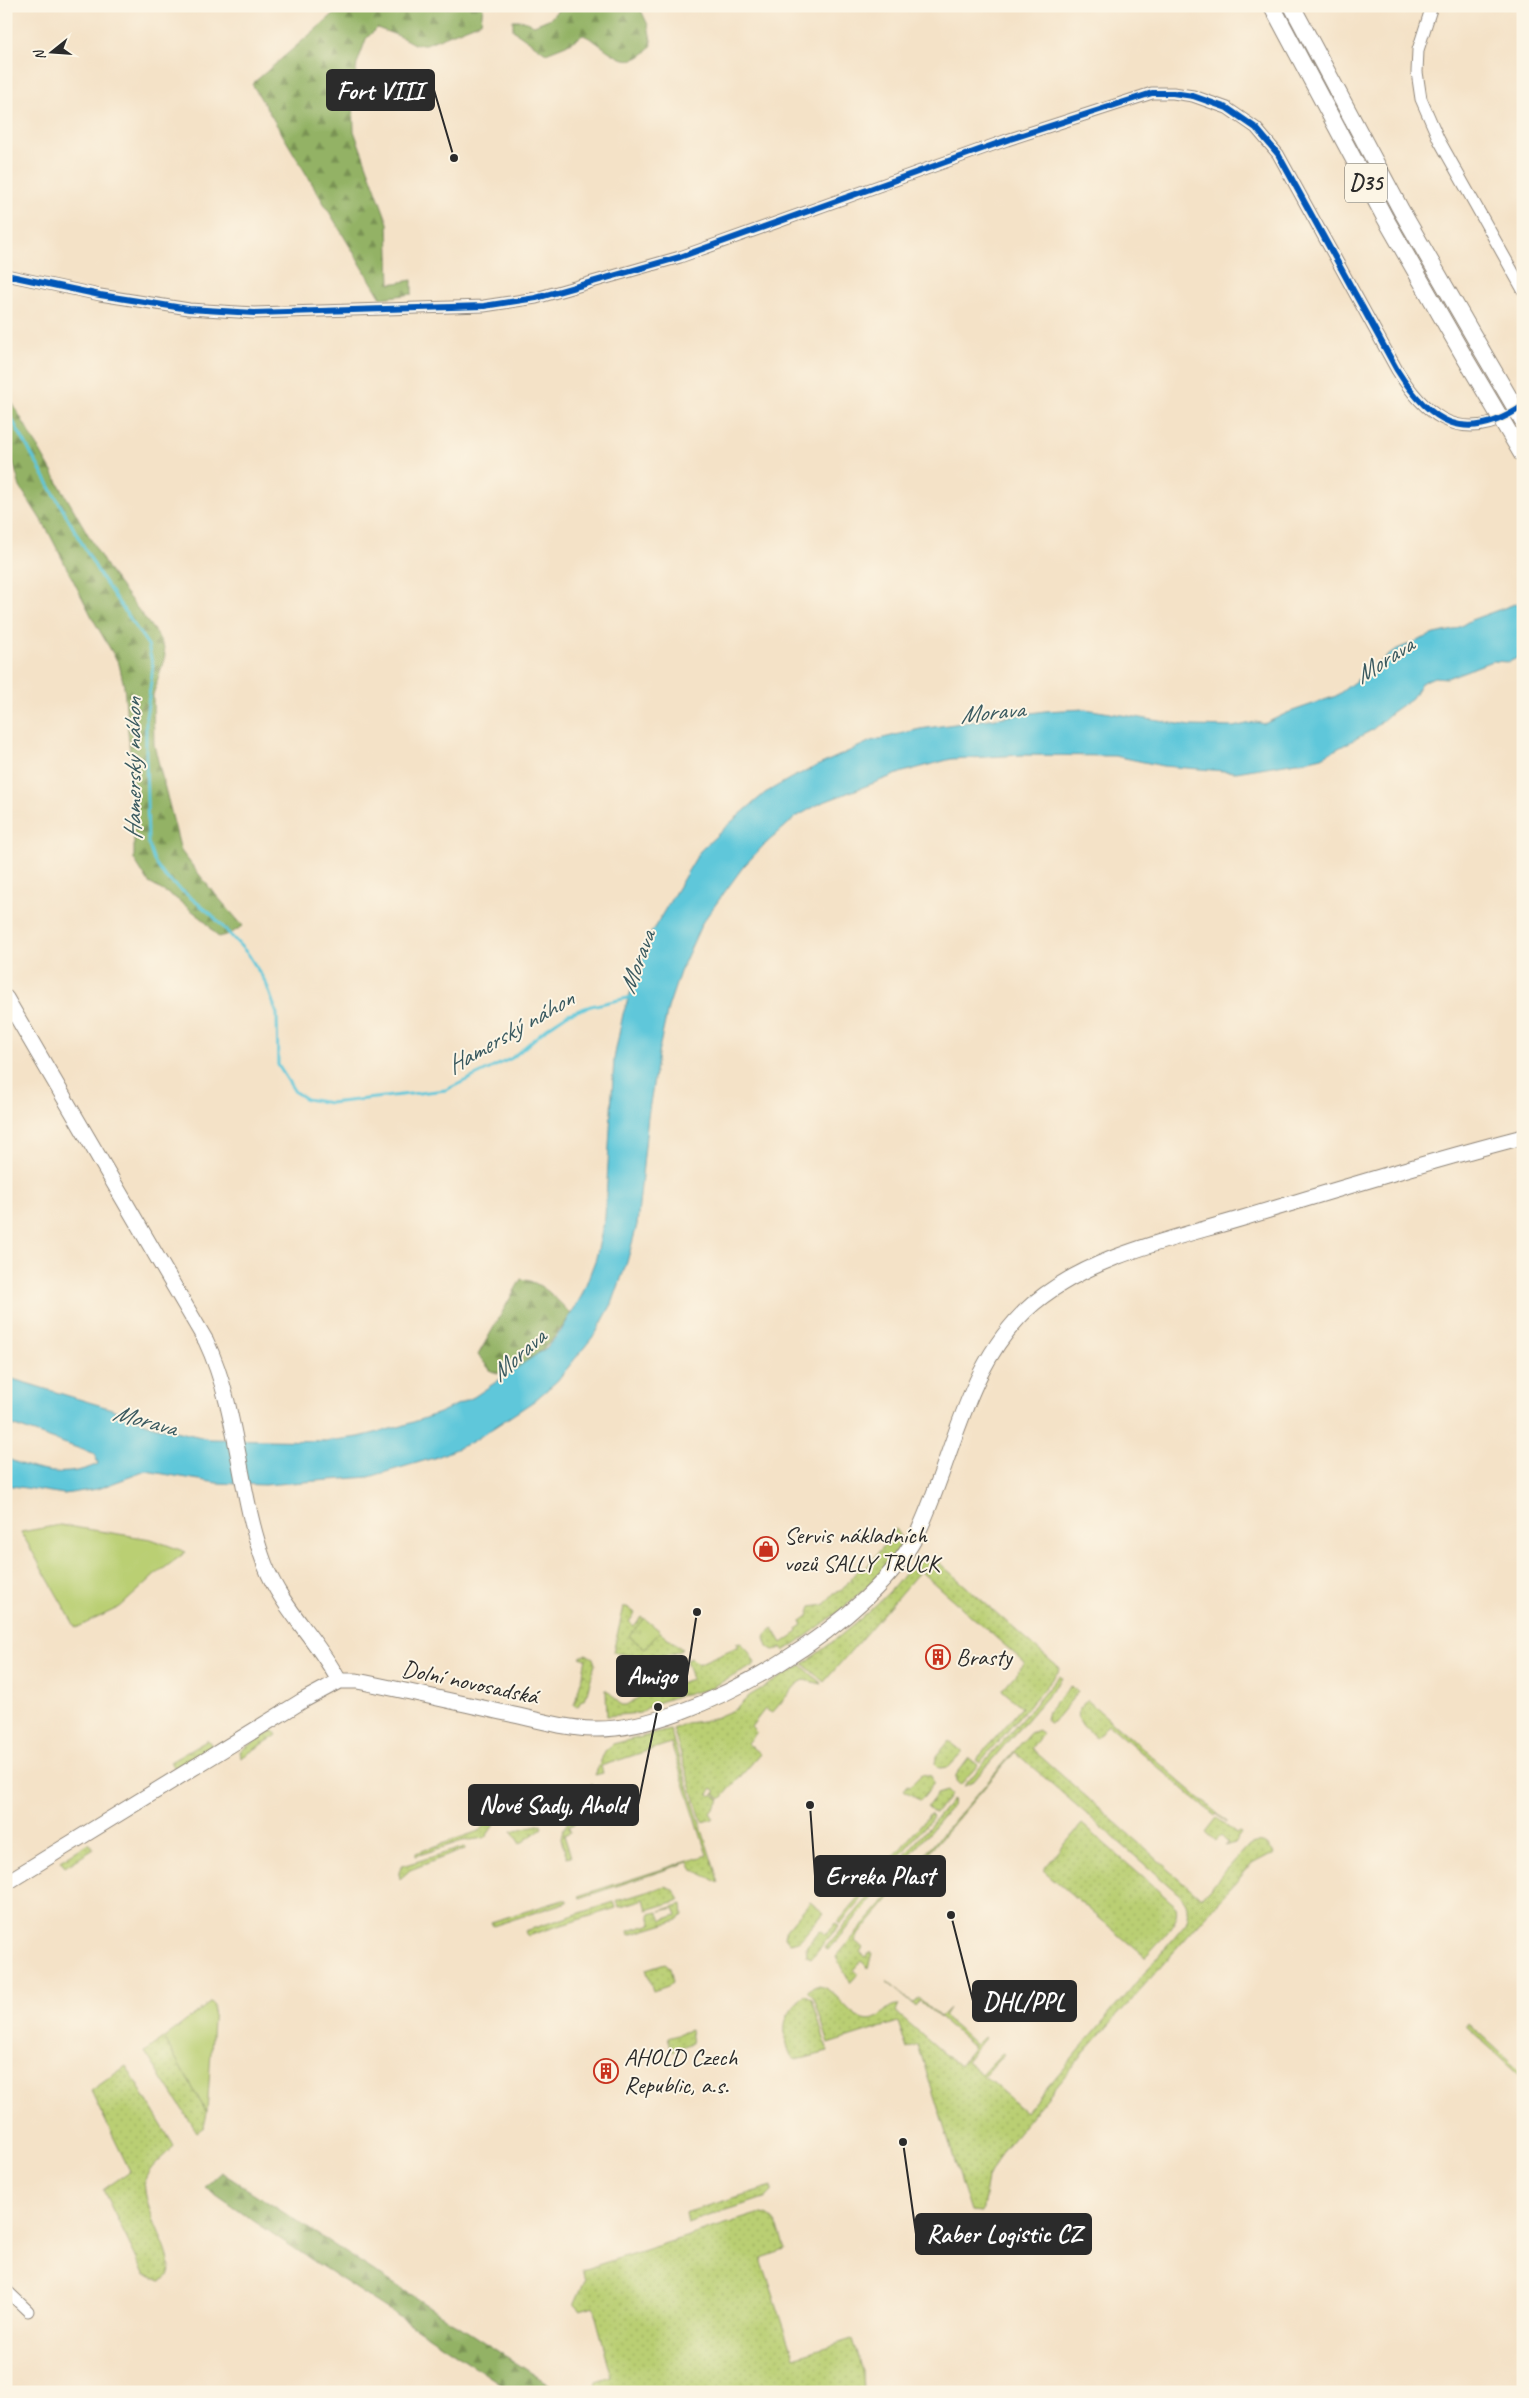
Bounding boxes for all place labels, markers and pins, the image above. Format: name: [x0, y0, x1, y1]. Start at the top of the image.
callout: Fort VIII: [327, 70, 434, 110]
place label: Servis nákladních vozů SALLY TRUCK: [784, 1520, 943, 1578]
shop icon: Servis nákladních vozů SALLY TRUCK: [753, 1536, 779, 1562]
place label: Brasty: [956, 1642, 1014, 1672]
building icon: Brasty: [925, 1644, 951, 1670]
callout: Amigo: [617, 1656, 687, 1696]
callout: Nové Sady, Ahold: [469, 1785, 638, 1825]
callout: Erreka Plast: [815, 1856, 945, 1896]
callout: DHL/PPL: [973, 1981, 1076, 2021]
place label: AHOLD Czech Republic, a.s.: [624, 2042, 738, 2100]
building icon: AHOLD Czech Republic, a.s.: [593, 2058, 619, 2084]
callout: Raber Logistic CZ: [916, 2214, 1091, 2254]

